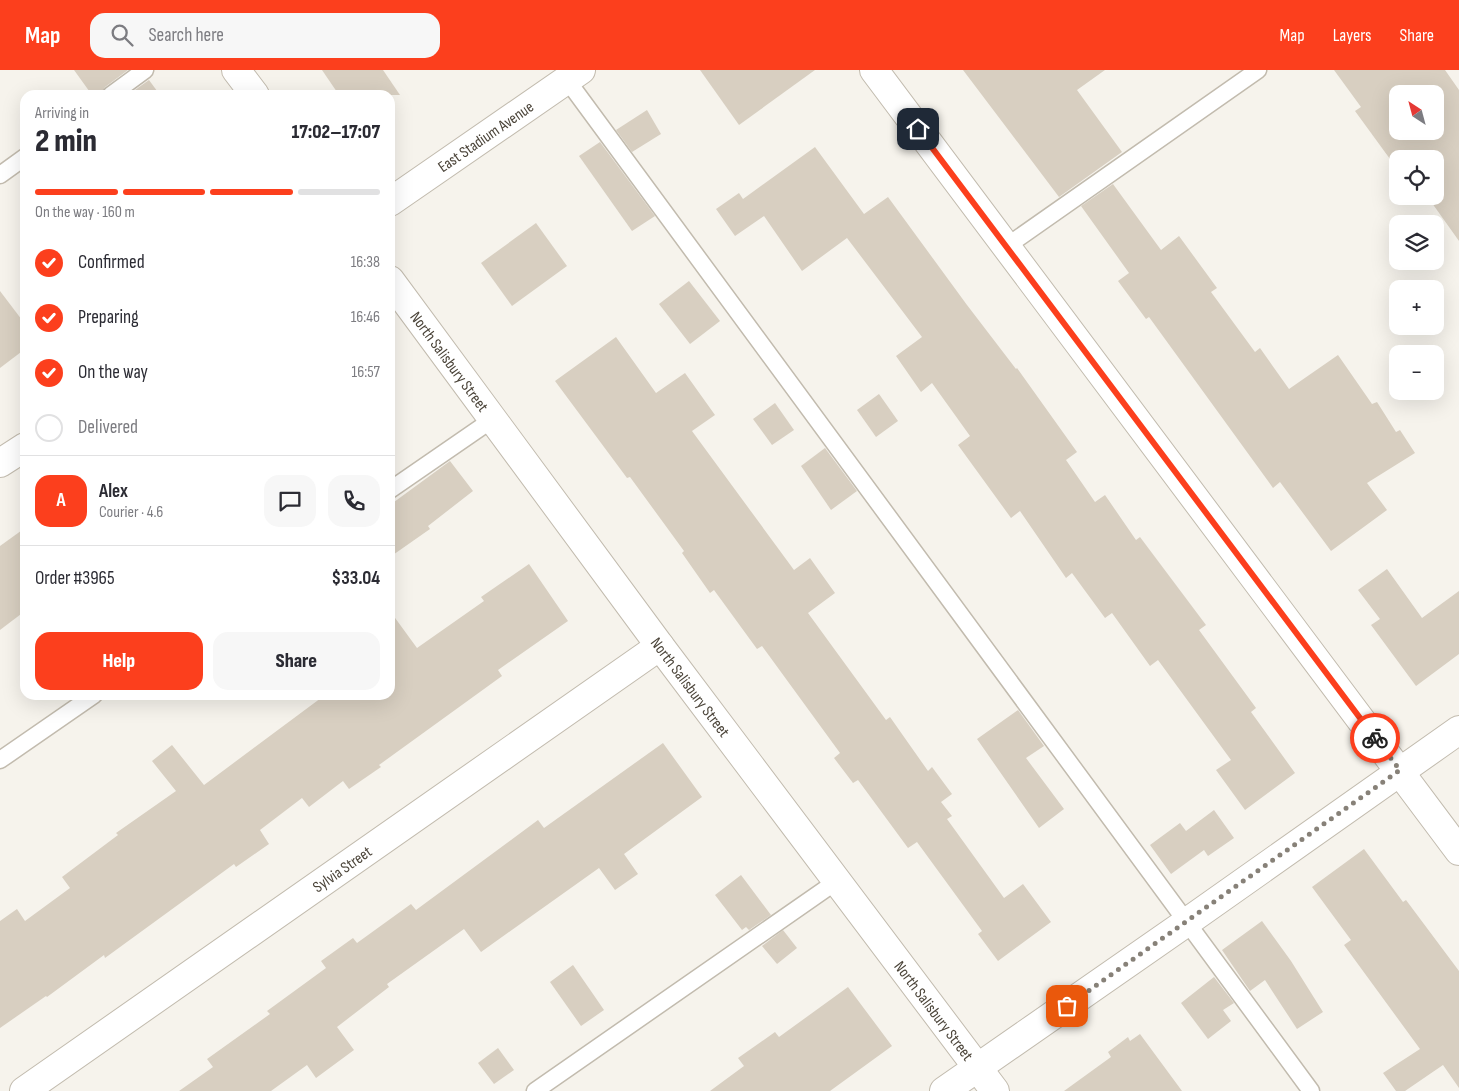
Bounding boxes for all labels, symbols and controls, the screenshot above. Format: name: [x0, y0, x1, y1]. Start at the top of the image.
search box: [90, 13, 440, 58]
text: Map: [25, 21, 60, 50]
icon: search: [108, 21, 136, 49]
text: Search here: [148, 24, 224, 47]
text: Map: [1280, 25, 1305, 46]
text: Layers: [1333, 25, 1372, 46]
text: Share: [1400, 25, 1434, 46]
north arrow: [1389, 85, 1444, 140]
map controls: [1389, 85, 1444, 400]
street label: East Stadium Avenue: [435, 98, 538, 177]
text: Arriving in: [35, 104, 89, 123]
pin: [897, 108, 939, 150]
icon: home: [904, 115, 932, 143]
text: 17:02–17:07: [292, 121, 380, 144]
text: 2 min: [35, 122, 97, 161]
button: locate: [1389, 150, 1444, 205]
text: On the way · 160 m: [35, 203, 135, 222]
button: layers: [1389, 215, 1444, 270]
icon: check: [35, 249, 63, 277]
text: Confirmed: [78, 251, 145, 274]
text: 16:38: [351, 253, 380, 272]
button: +: [1389, 280, 1444, 335]
icon: check: [35, 304, 63, 332]
text: Preparing: [78, 306, 139, 329]
text: 16:46: [351, 308, 380, 327]
street label: North Salisbury Street: [406, 308, 492, 416]
button: −: [1389, 345, 1444, 400]
icon: check: [35, 359, 63, 387]
text: On the way: [78, 361, 148, 384]
text: 16:57: [352, 363, 380, 382]
text: Delivered: [78, 416, 138, 439]
button: chat: [264, 475, 316, 527]
button: phone: [328, 475, 380, 527]
text: Alex: [99, 480, 128, 503]
text: A: [56, 489, 66, 512]
text: Courier · 4.6: [99, 503, 163, 522]
text: Order #3965: [35, 567, 115, 590]
text: $33.04: [331, 567, 380, 590]
button: Help: [35, 632, 203, 690]
button: Share: [213, 632, 380, 690]
street label: North Salisbury Street: [646, 634, 733, 741]
courier: [1350, 713, 1400, 763]
icon: bike: [1361, 724, 1389, 752]
street label: Sylvia Street: [310, 843, 376, 897]
street label: North Salisbury Street: [890, 958, 977, 1065]
pin: [1046, 985, 1088, 1027]
icon: bag: [1053, 992, 1081, 1020]

